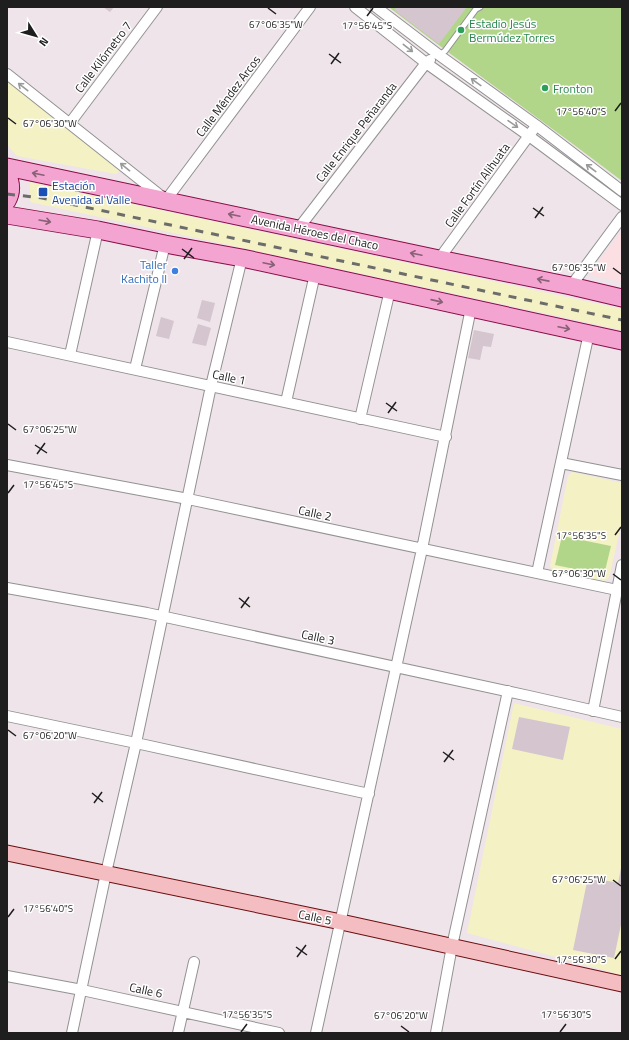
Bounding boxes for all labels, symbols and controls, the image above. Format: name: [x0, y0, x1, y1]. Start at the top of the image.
place label: Estadio Jesús Bermúdez Torres: [469, 14, 555, 47]
north arrow: [16, 16, 56, 56]
street label: Calle Kilómetro 7: [70, 17, 136, 97]
text: 67°06'35"W: [249, 17, 303, 32]
text: 17°56'45"S: [342, 18, 392, 33]
marker: Estadio Jesús Bermúdez Torres: [456, 25, 466, 35]
text: N: [35, 34, 53, 50]
one-way arrow: [402, 44, 413, 53]
street label: Calle Méndez Arcos: [191, 51, 265, 141]
street label: Calle Enrique Peñaranda: [311, 78, 401, 186]
one-way arrow: [470, 78, 481, 86]
place label: Fronton: [553, 79, 593, 98]
one-way arrow: [18, 82, 29, 91]
marker: Fronton: [540, 83, 550, 93]
text: 17°56'40"S: [556, 104, 606, 119]
text: 67°06'30"W: [23, 116, 77, 131]
one-way arrow: [507, 120, 518, 128]
street label: Calle Fortín Alihuata: [440, 139, 514, 231]
one-way arrow: [120, 163, 130, 172]
one-way arrow: [586, 163, 597, 172]
one-way arrow: [32, 169, 45, 177]
place label: Estación Avenida al Valle: [52, 176, 130, 209]
marker: Estación Avenida al Valle: [37, 186, 49, 198]
street label: Avenida Héroes del Chaco: [250, 209, 380, 255]
one-way arrow: [228, 211, 241, 219]
one-way arrow: [39, 217, 52, 225]
one-way arrow: [409, 250, 422, 258]
place label: Taller Kachito ll: [121, 255, 167, 288]
text: 67°06'35"W: [552, 260, 606, 275]
one-way arrow: [262, 261, 275, 269]
marker: Taller Kachito ll: [170, 266, 180, 276]
one-way arrow: [537, 276, 550, 284]
one-way arrow: [431, 297, 444, 305]
one-way arrow: [558, 324, 571, 332]
street label: Calle 1: [211, 364, 247, 390]
text: 67°06'25"W: [23, 422, 77, 437]
text: 17°56'45"S: [23, 477, 73, 492]
street label: Calle 2: [297, 500, 333, 526]
text: 17°56'35"S: [556, 528, 606, 543]
text: 67°06'30"W: [552, 566, 606, 581]
street label: Calle 3: [300, 624, 336, 650]
text: 67°06'20"W: [23, 728, 77, 743]
text: 67°06'25"W: [552, 872, 606, 887]
text: 17°56'40"S: [23, 901, 73, 916]
street label: Calle 5: [297, 904, 334, 930]
text: 17°56'30"S: [556, 952, 606, 967]
street label: Calle 6: [128, 977, 165, 1003]
text: 17°56'35"S: [222, 1007, 272, 1022]
text: 17°56'30"S: [541, 1007, 591, 1022]
text: 67°06'20"W: [374, 1008, 428, 1023]

